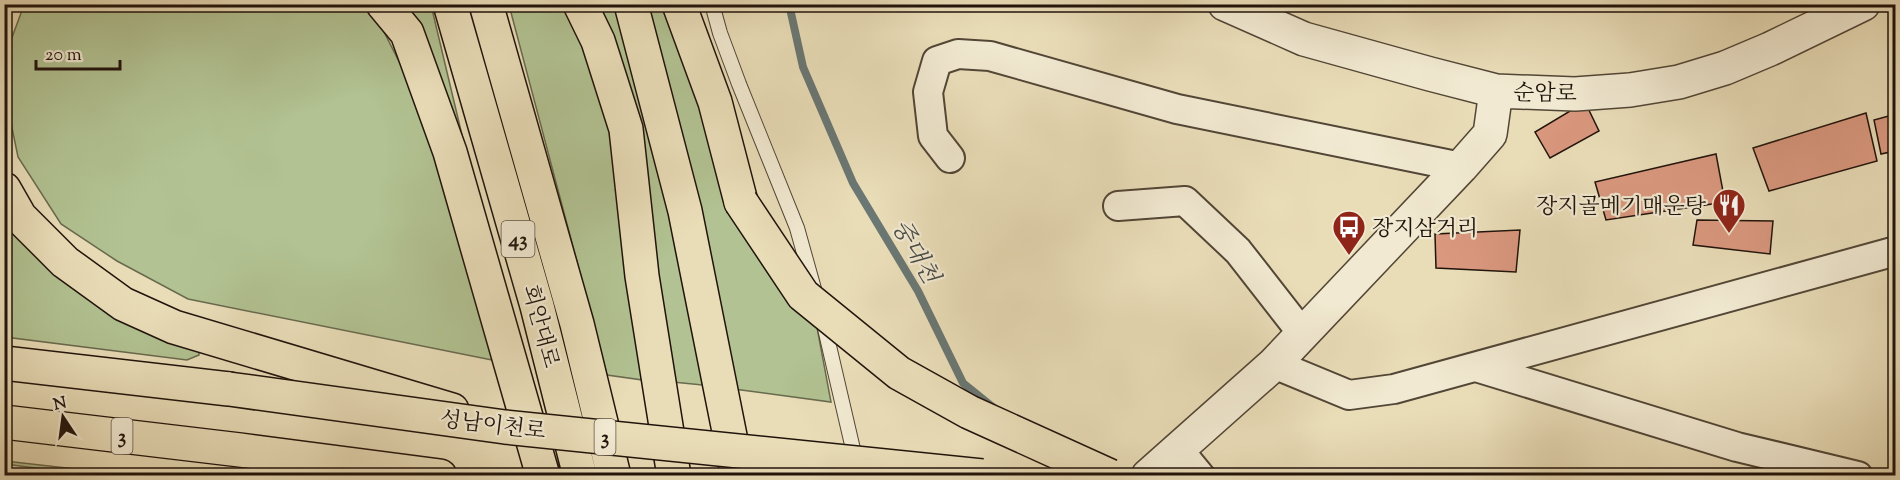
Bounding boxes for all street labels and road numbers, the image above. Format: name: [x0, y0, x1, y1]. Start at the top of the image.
street label: 순암로: [1513, 78, 1577, 112]
road number: 43: [502, 221, 534, 257]
street label: 회안대로: [513, 282, 566, 372]
street label: 성남이천로: [438, 405, 547, 449]
road number: 3: [112, 418, 132, 454]
road number: 3: [594, 419, 616, 455]

